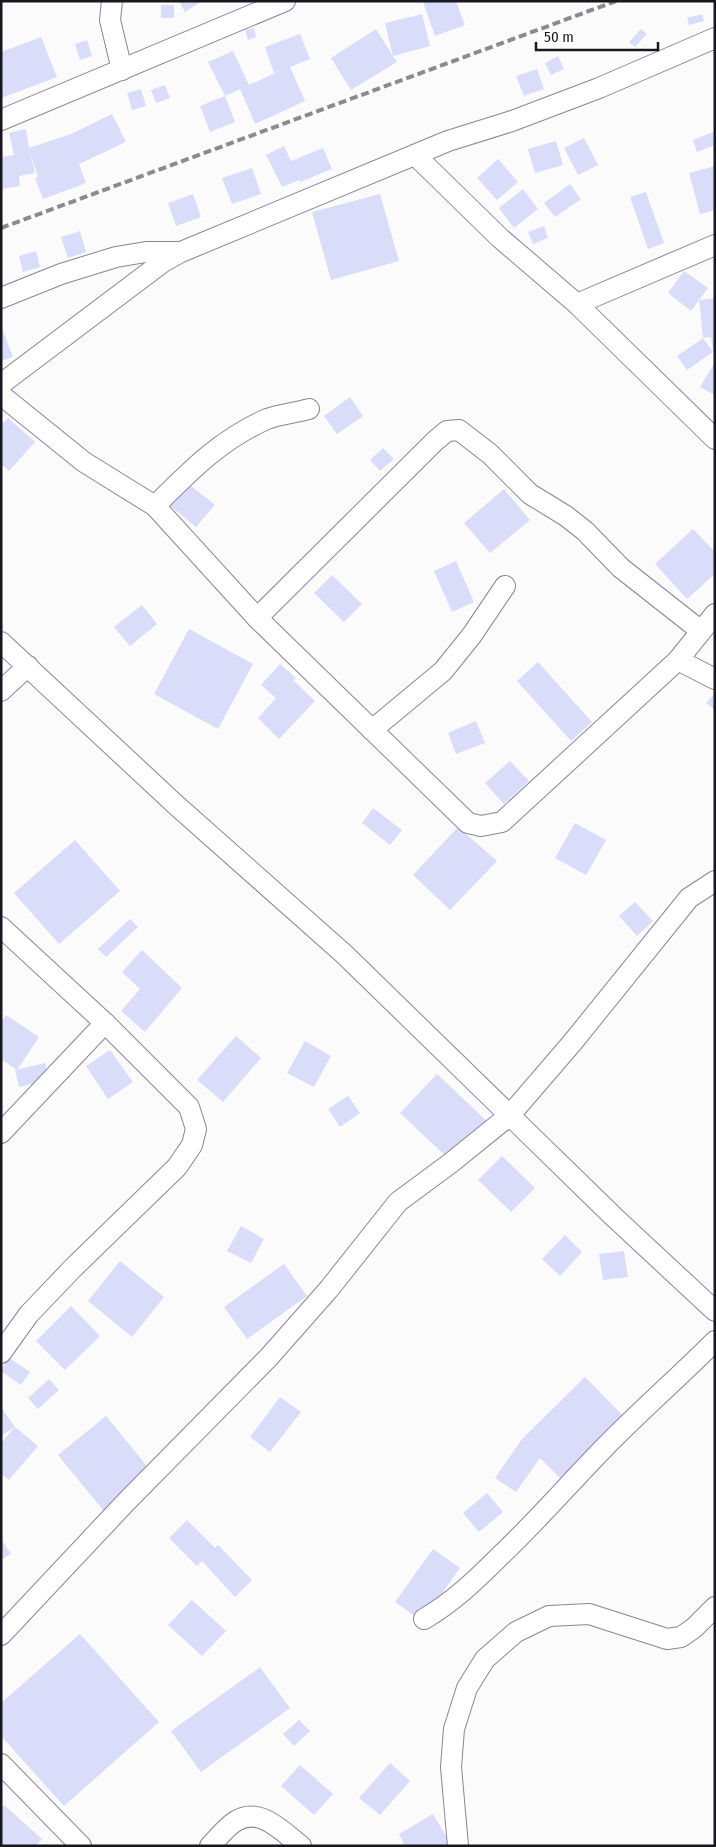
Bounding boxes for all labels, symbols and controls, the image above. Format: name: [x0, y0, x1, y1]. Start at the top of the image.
scale bar: [536, 20, 658, 52]
text: 50 m: [544, 28, 574, 46]

